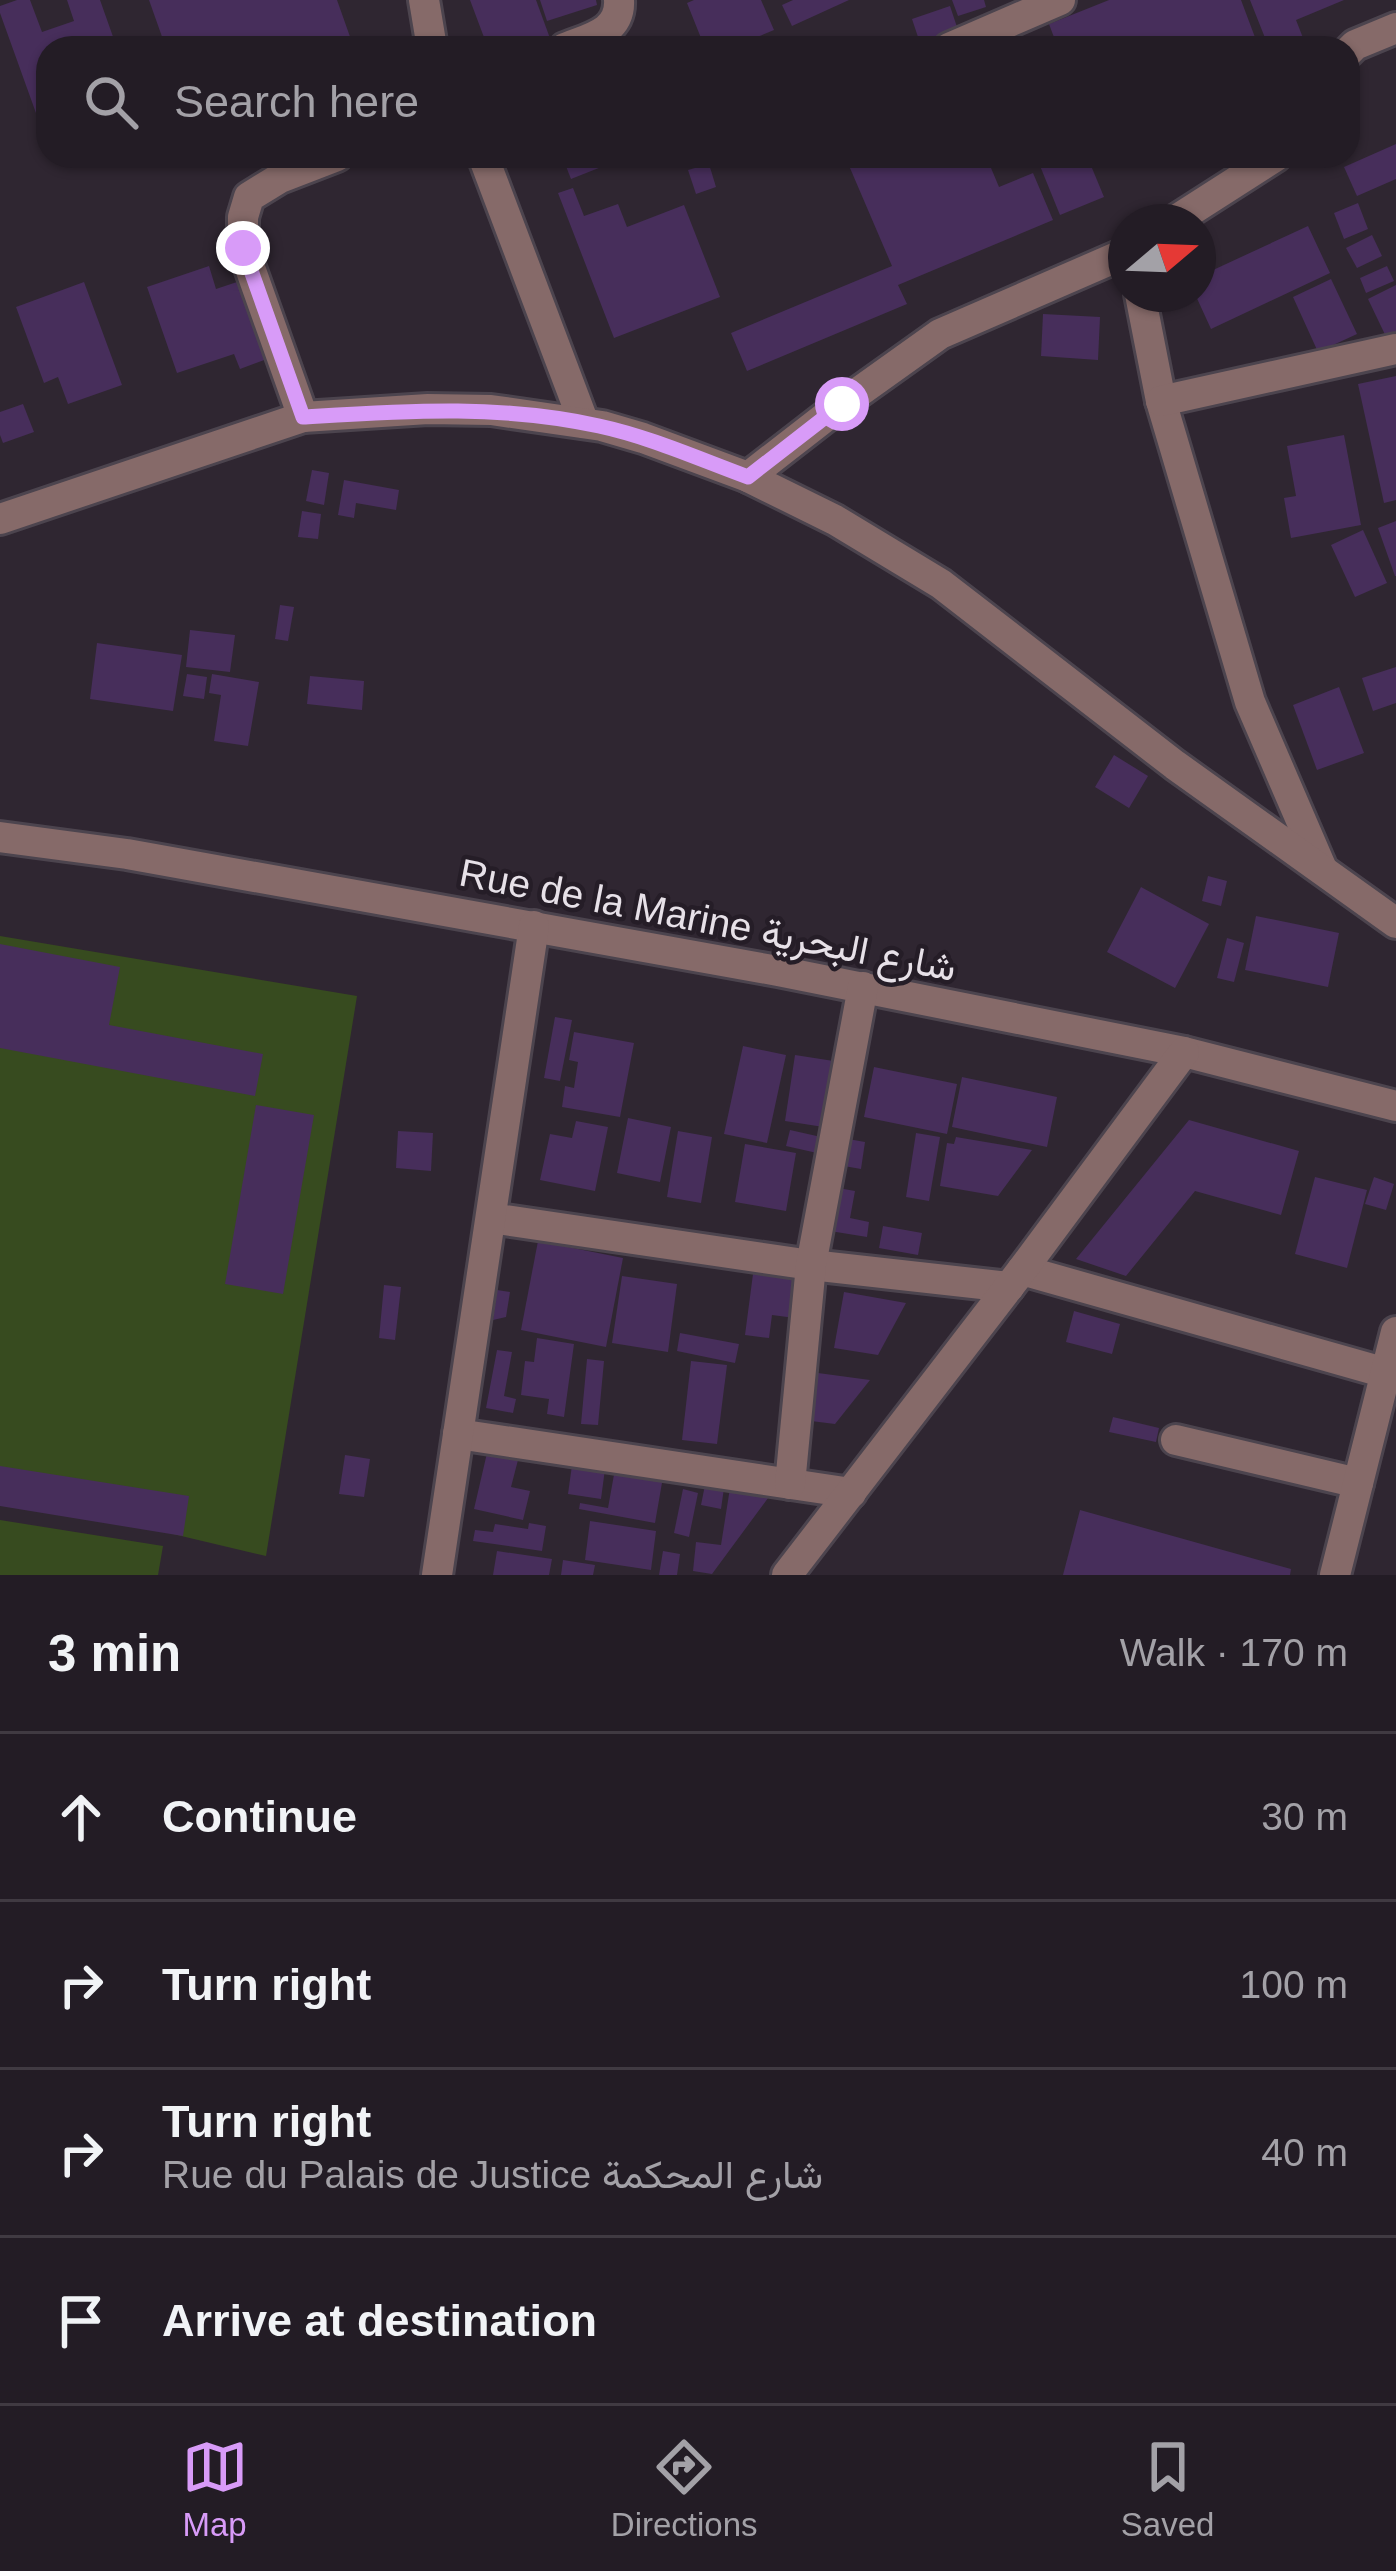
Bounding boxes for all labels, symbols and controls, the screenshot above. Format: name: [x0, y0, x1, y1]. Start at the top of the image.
search box: [36, 36, 1360, 168]
icon: search: [78, 69, 144, 135]
text: Search here: [174, 76, 419, 127]
north arrow: [1108, 204, 1216, 312]
route end: [216, 221, 270, 275]
route start: [815, 377, 869, 431]
street label: Rue de la Marine شارع البحرية: [455, 851, 960, 994]
text: 3 min: [48, 1625, 181, 1682]
text: Walk · 170 m: [1120, 1631, 1348, 1674]
icon: ahead: [48, 1784, 114, 1850]
text: Continue: [162, 1791, 357, 1842]
text: 30 m: [1261, 1795, 1348, 1838]
icon: right: [48, 1952, 114, 2018]
text: Turn right: [162, 1959, 371, 2010]
text: 100 m: [1240, 1963, 1348, 2006]
text: Turn right: [162, 2096, 371, 2147]
icon: right: [48, 2120, 114, 2186]
text: 40 m: [1261, 2131, 1348, 2174]
text: Rue du Palais de Justice شارع المحكمة: [162, 2153, 823, 2196]
icon: arrive: [48, 2288, 114, 2354]
text: Arrive at destination: [162, 2295, 597, 2346]
tab: Map: [182, 2434, 248, 2544]
tab: Directions: [611, 2434, 758, 2544]
tab: Saved: [1121, 2434, 1214, 2544]

